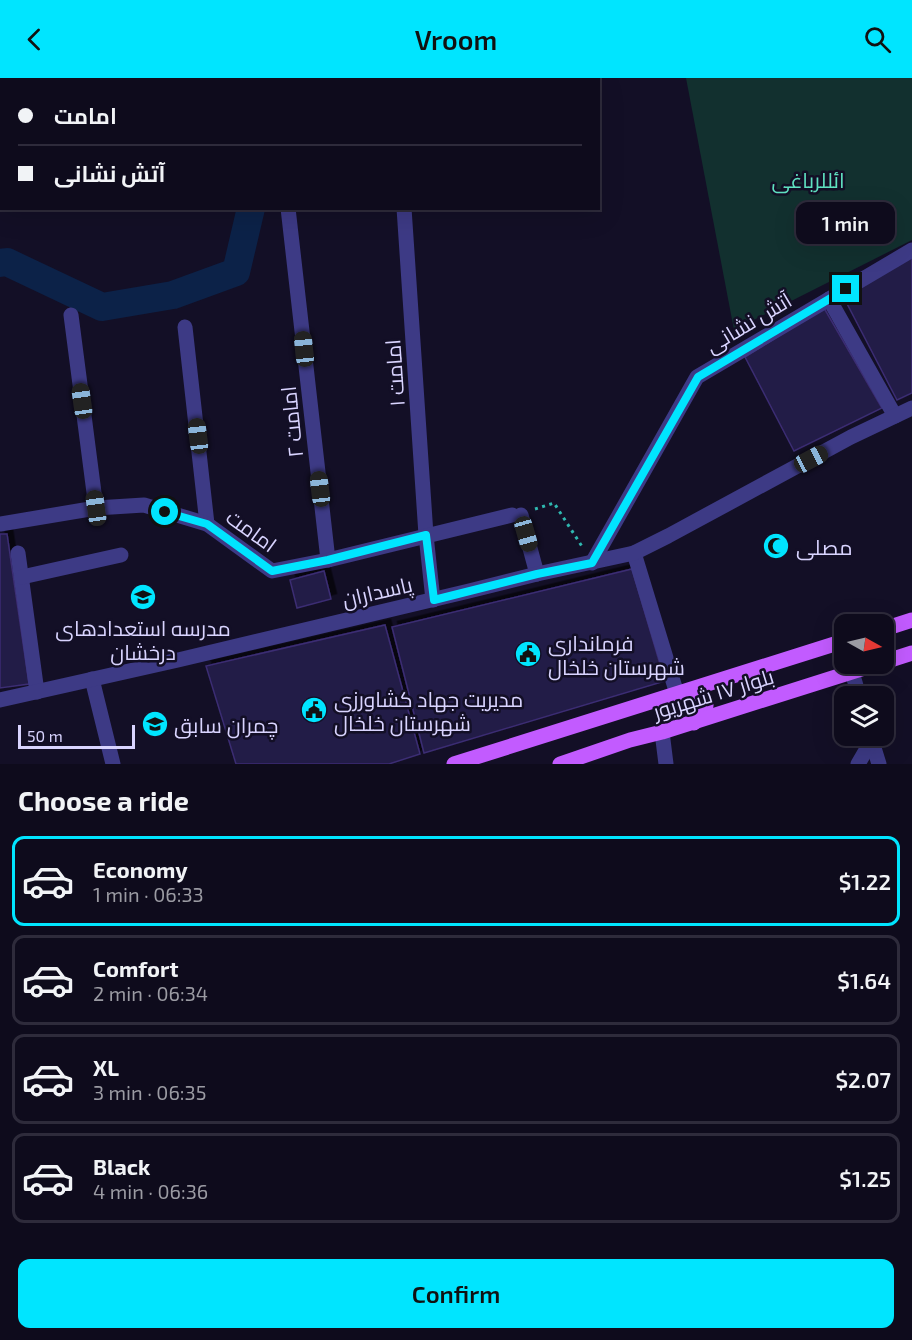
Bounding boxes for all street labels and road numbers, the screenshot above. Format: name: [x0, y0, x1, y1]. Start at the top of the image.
street label: آتش نشانی: [700, 286, 797, 359]
street label: امامت ۱: [379, 339, 409, 407]
street label: امامت ۲: [275, 385, 307, 459]
street label: امامت: [222, 503, 282, 557]
street label: پاسداران: [339, 571, 416, 614]
street label: بلوار ١٧ شهریور: [649, 663, 777, 725]

